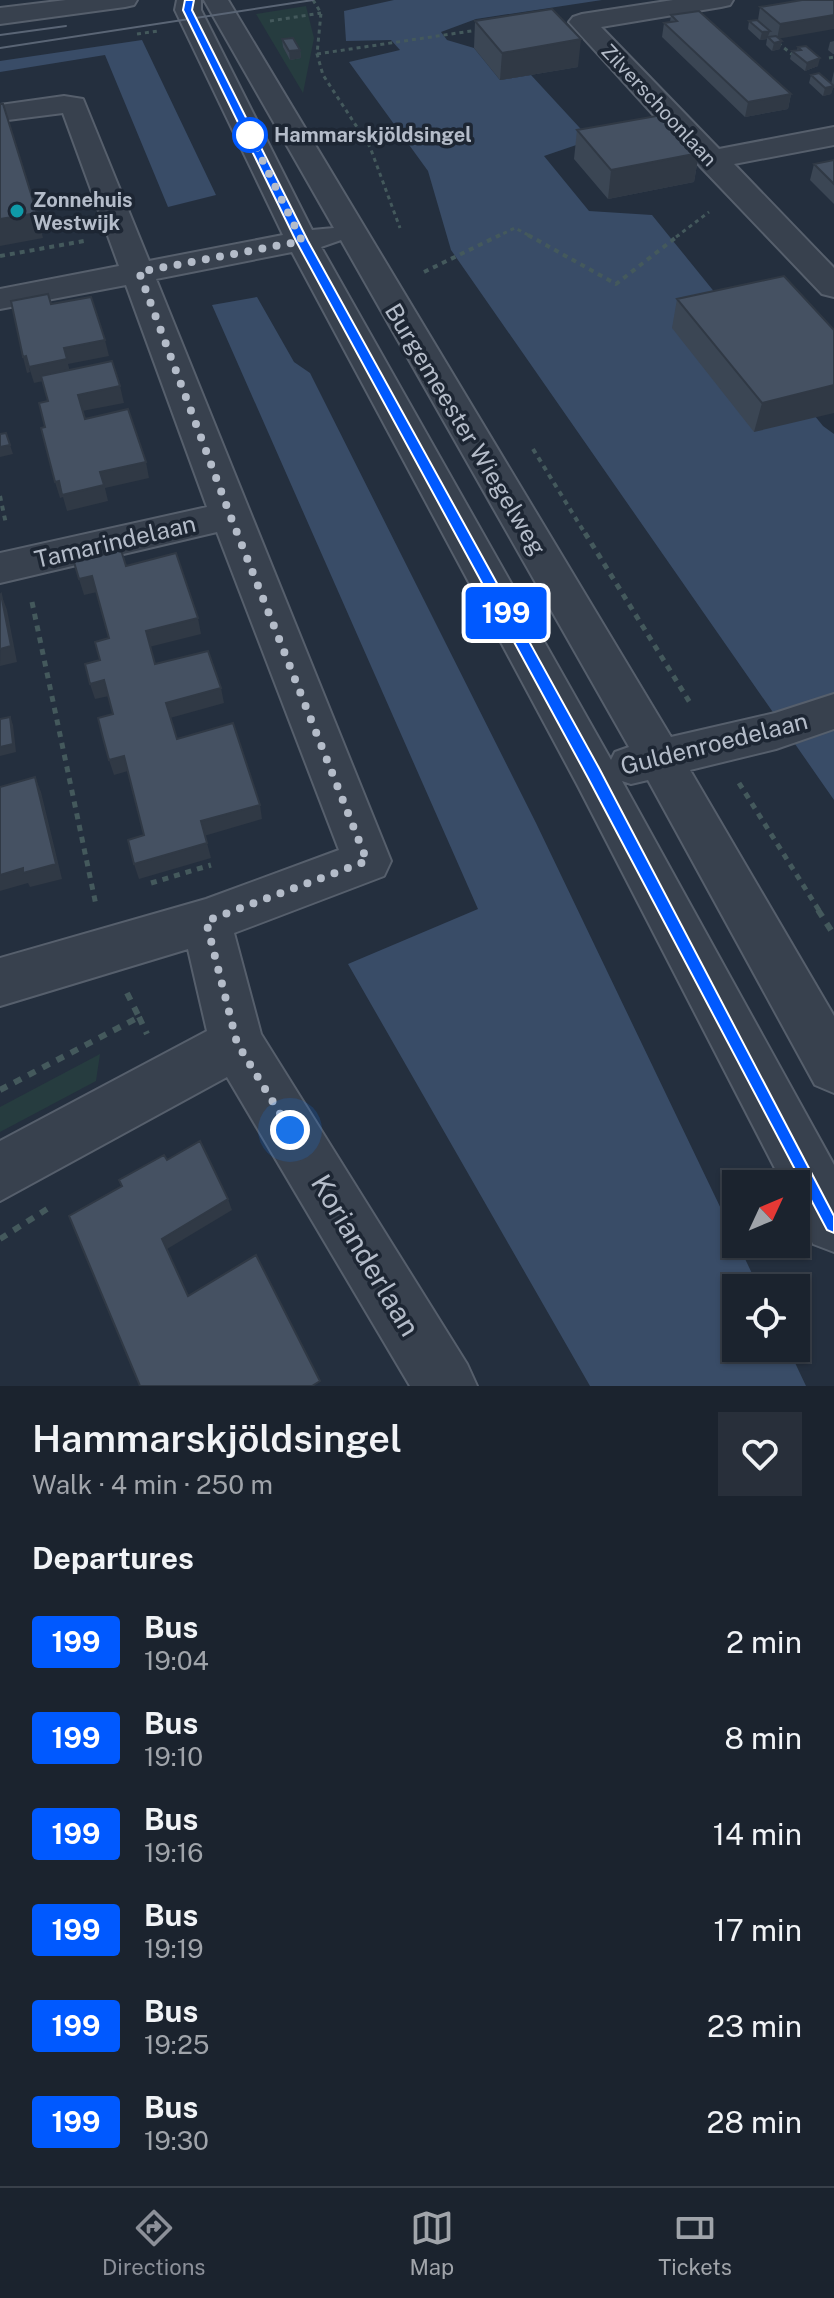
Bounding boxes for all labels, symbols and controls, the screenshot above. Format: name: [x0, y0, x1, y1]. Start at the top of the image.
street label: Zilverschoonlaan: [596, 39, 722, 171]
marker: Hammarskjöldsingel: [233, 118, 267, 152]
place label: Hammarskjöldsingel: [274, 123, 472, 147]
place label: Zonnehuis Westwijk: [33, 188, 133, 235]
marker: Zonnehuis Westwijk: [8, 202, 26, 220]
street label: Burgemeester Wiegelweg: [380, 298, 552, 560]
street label: Tamarindelaan: [32, 509, 198, 573]
line badge: 199: [460, 587, 552, 639]
text: 199: [482, 596, 530, 629]
street label: Guldenroedelaan: [618, 706, 810, 780]
your location: [270, 1110, 310, 1150]
street label: Korianderlaan: [305, 1168, 427, 1342]
north arrow: [722, 1170, 810, 1258]
map controls: [722, 1170, 810, 1362]
button: locate: [722, 1274, 810, 1362]
button: heart: [718, 1412, 802, 1496]
text: Hammarskjöldsingel: [32, 1416, 402, 1461]
text: Walk · 4 min · 250 m: [32, 1469, 273, 1500]
text: Departures: [32, 1540, 194, 1576]
text: Bus: [144, 1609, 198, 1645]
text: 2 min: [726, 1624, 802, 1660]
text: 199: [52, 1625, 100, 1658]
text: 19:04: [144, 1645, 209, 1676]
text: Bus: [144, 1705, 198, 1741]
text: 8 min: [724, 1720, 802, 1756]
text: 199: [52, 1721, 100, 1754]
text: 19:10: [144, 1741, 203, 1772]
text: Bus: [144, 1801, 198, 1837]
text: 14 min: [713, 1816, 802, 1852]
text: 199: [52, 1817, 100, 1850]
text: 19:16: [144, 1837, 203, 1868]
text: Bus: [144, 1897, 198, 1933]
text: 17 min: [714, 1912, 802, 1948]
text: 199: [52, 1913, 100, 1946]
text: 19:19: [144, 1933, 204, 1964]
text: Bus: [144, 1993, 198, 2029]
text: 23 min: [707, 2008, 802, 2044]
text: 199: [52, 2009, 100, 2042]
text: 19:25: [144, 2029, 209, 2060]
text: Bus: [144, 2089, 198, 2125]
text: 28 min: [707, 2104, 802, 2140]
text: 199: [52, 2105, 100, 2138]
text: 19:30: [144, 2125, 209, 2156]
tab: Directions: [102, 2206, 205, 2280]
tab: Map: [409, 2206, 454, 2280]
tab: Tickets: [658, 2206, 732, 2280]

